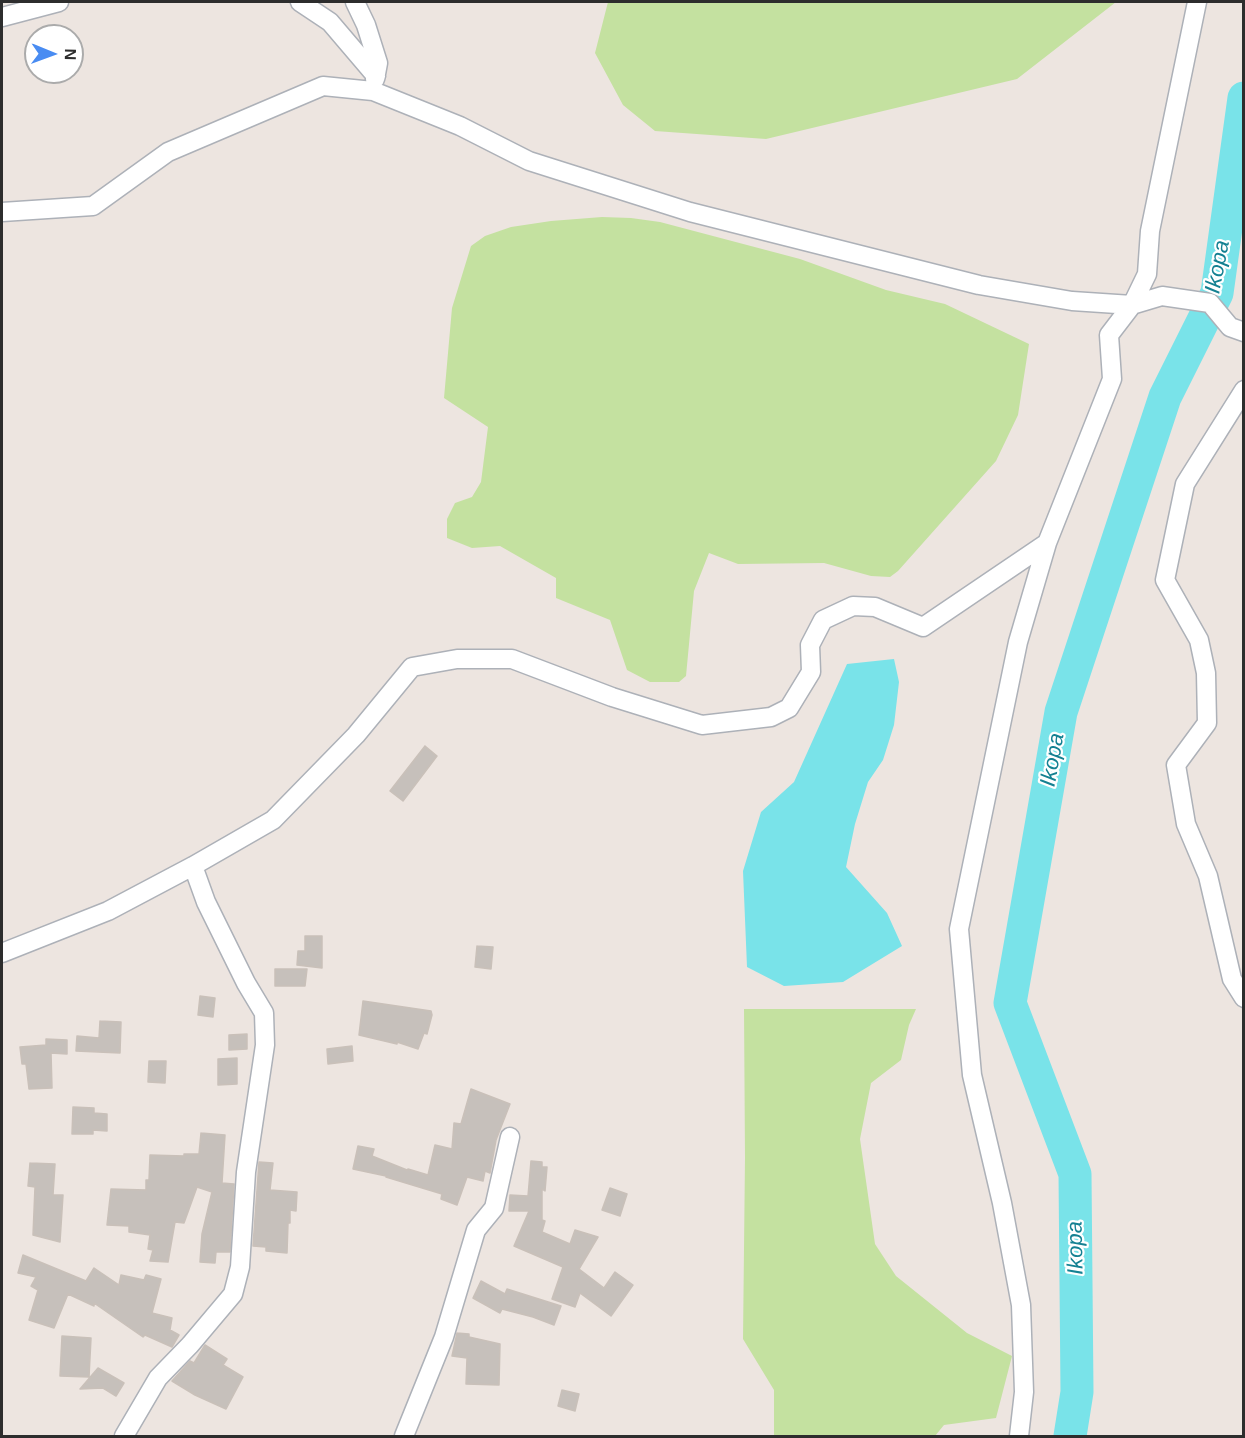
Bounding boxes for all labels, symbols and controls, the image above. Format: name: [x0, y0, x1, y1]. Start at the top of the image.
north arrow: [24, 24, 84, 84]
text: N: [62, 48, 79, 60]
water label: Ikopa: [1200, 238, 1236, 296]
water label: Ikopa: [1035, 731, 1071, 789]
water label: Ikopa: [1062, 1221, 1090, 1275]

